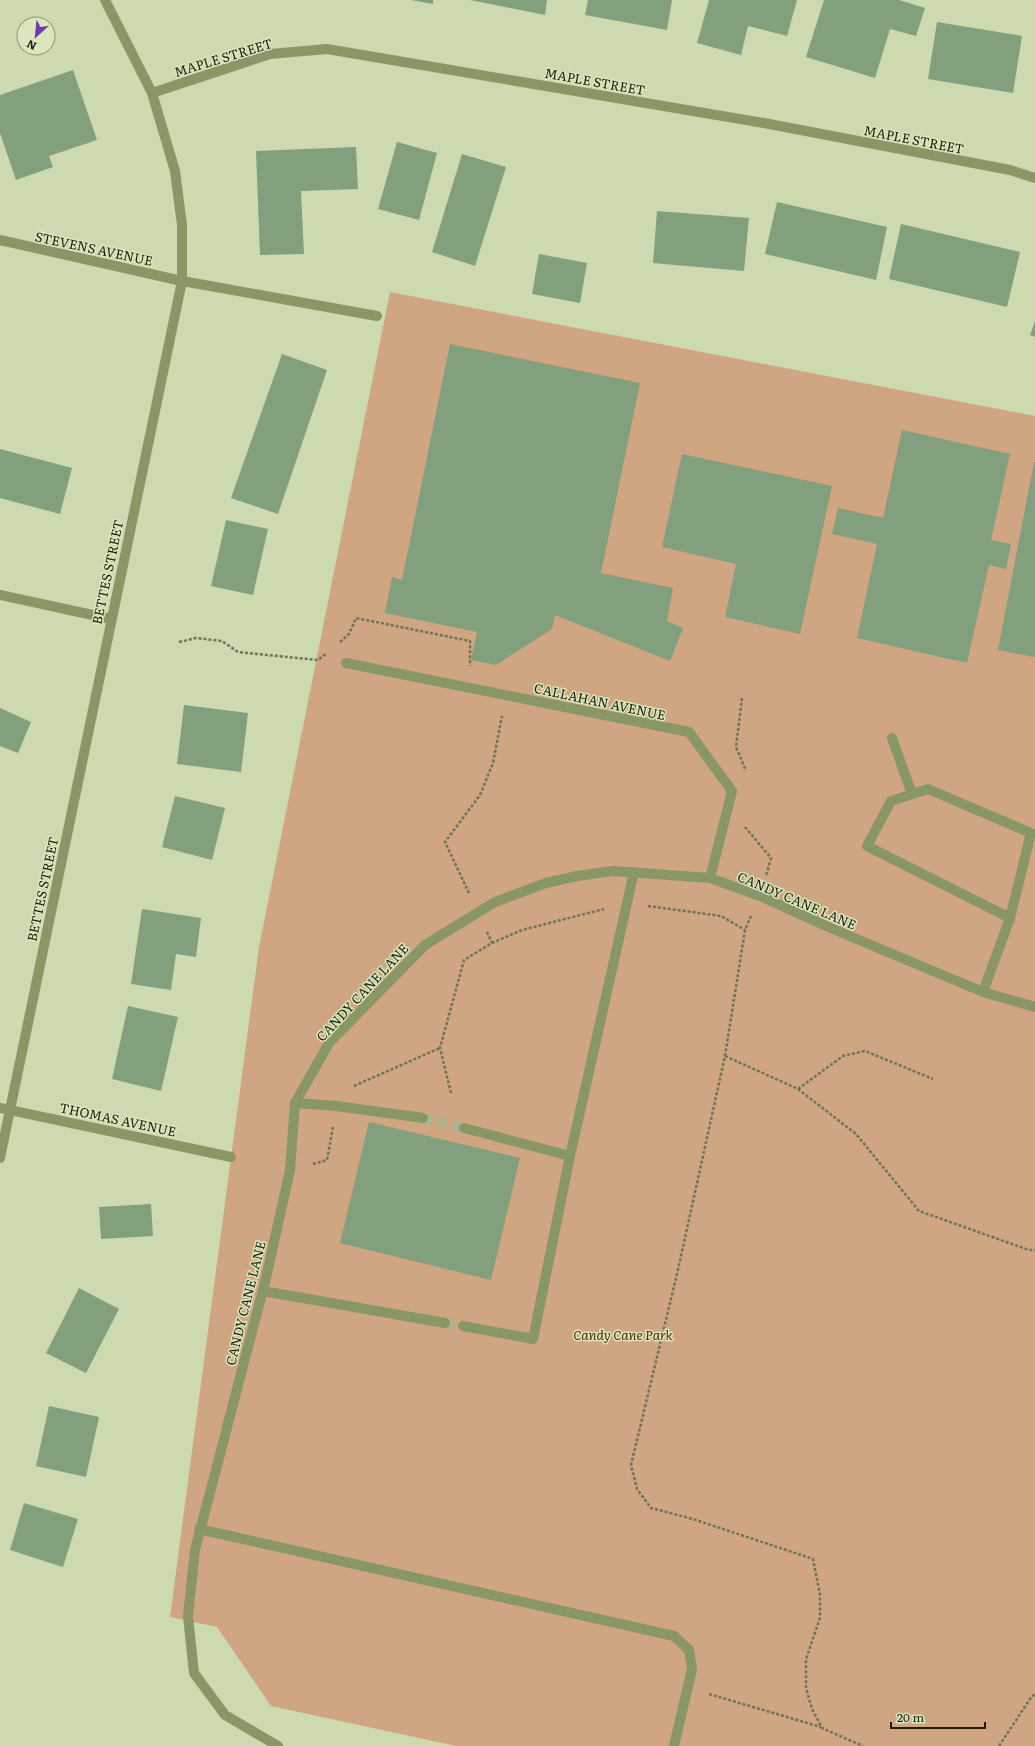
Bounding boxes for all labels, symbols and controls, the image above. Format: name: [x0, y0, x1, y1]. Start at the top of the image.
north arrow: [16, 16, 56, 56]
street label: MAPLE STREET: [172, 33, 275, 81]
text: N: [23, 37, 39, 55]
street label: MAPLE STREET: [543, 63, 647, 99]
street label: MAPLE STREET: [862, 120, 966, 158]
street label: STEVENS AVENUE: [33, 226, 155, 270]
street label: BETTES STREET: [87, 517, 127, 626]
street label: CALLAHAN AVENUE: [532, 678, 668, 724]
street label: BETTES STREET: [22, 834, 62, 943]
street label: CANDY CANE LANE: [735, 866, 859, 934]
street label: CANDY CANE LANE: [312, 939, 412, 1045]
street label: THOMAS AVENUE: [58, 1097, 178, 1141]
street label: CANDY CANE LANE: [220, 1239, 270, 1367]
park label: Candy Cane Park: [573, 1325, 674, 1344]
scale bar: [891, 1704, 985, 1730]
text: 20 m: [897, 1708, 924, 1726]

